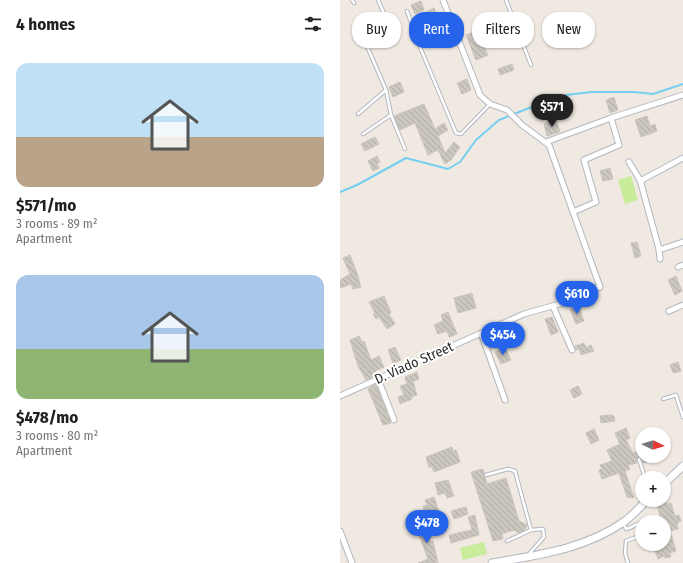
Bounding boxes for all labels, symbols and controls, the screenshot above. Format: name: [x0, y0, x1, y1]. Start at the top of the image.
chip: Buy: [352, 12, 401, 48]
chip: Rent: [409, 12, 464, 48]
chip: Filters: [472, 12, 534, 48]
chip: New: [542, 12, 595, 48]
icon: filters: [302, 13, 324, 35]
text: 4 homes: [16, 14, 75, 35]
icon: home: [134, 89, 206, 161]
pin: $571: [528, 94, 576, 128]
text: $571: [540, 99, 564, 114]
text: $571/mo: [16, 195, 76, 216]
text: 3 rooms · 89 m²: [16, 216, 98, 231]
text: Apartment: [16, 231, 72, 246]
pin: $610: [553, 281, 601, 315]
text: $610: [564, 286, 590, 301]
icon: home: [134, 301, 206, 373]
pin: $454: [479, 322, 527, 356]
text: $454: [490, 327, 516, 342]
street label: D. Viado Street: [372, 338, 456, 388]
text: $478/mo: [16, 407, 78, 428]
north arrow: [635, 427, 671, 463]
map controls: [635, 427, 671, 551]
text: 3 rooms · 80 m²: [16, 428, 98, 443]
text: Apartment: [16, 443, 72, 458]
button: +: [635, 471, 671, 507]
pin: $478: [403, 510, 451, 544]
text: $478: [414, 515, 440, 530]
button: −: [635, 515, 671, 551]

